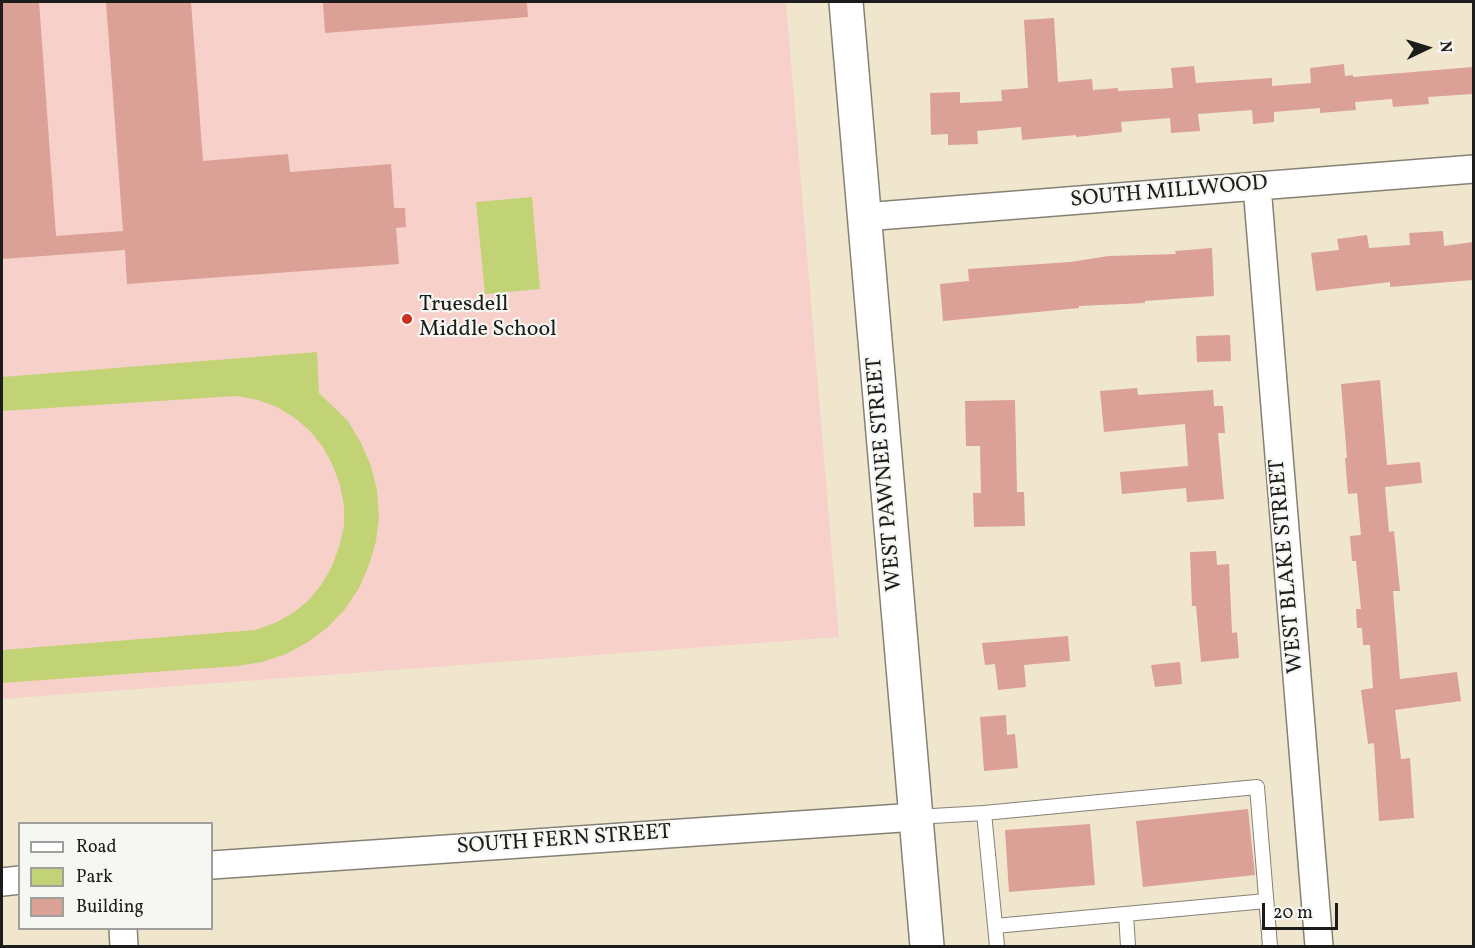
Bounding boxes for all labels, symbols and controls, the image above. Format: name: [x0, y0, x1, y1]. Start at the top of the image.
north arrow: [1397, 18, 1457, 78]
text: N: [1434, 40, 1456, 53]
street label: SOUTH MILLWOOD: [1069, 171, 1269, 215]
place label: Truesdell Middle School: [419, 293, 557, 344]
marker: Truesdell Middle School: [400, 312, 414, 326]
street label: WEST PAWNEE STREET: [863, 356, 909, 592]
street label: WEST BLAKE STREET: [1265, 458, 1311, 674]
street label: SOUTH FERN STREET: [456, 820, 672, 862]
legend: [18, 822, 213, 930]
text: Road: [76, 835, 117, 860]
text: Park: [76, 865, 113, 890]
scale bar: [1265, 891, 1342, 929]
text: Building: [76, 895, 144, 920]
text: 20 m: [1273, 901, 1313, 926]

